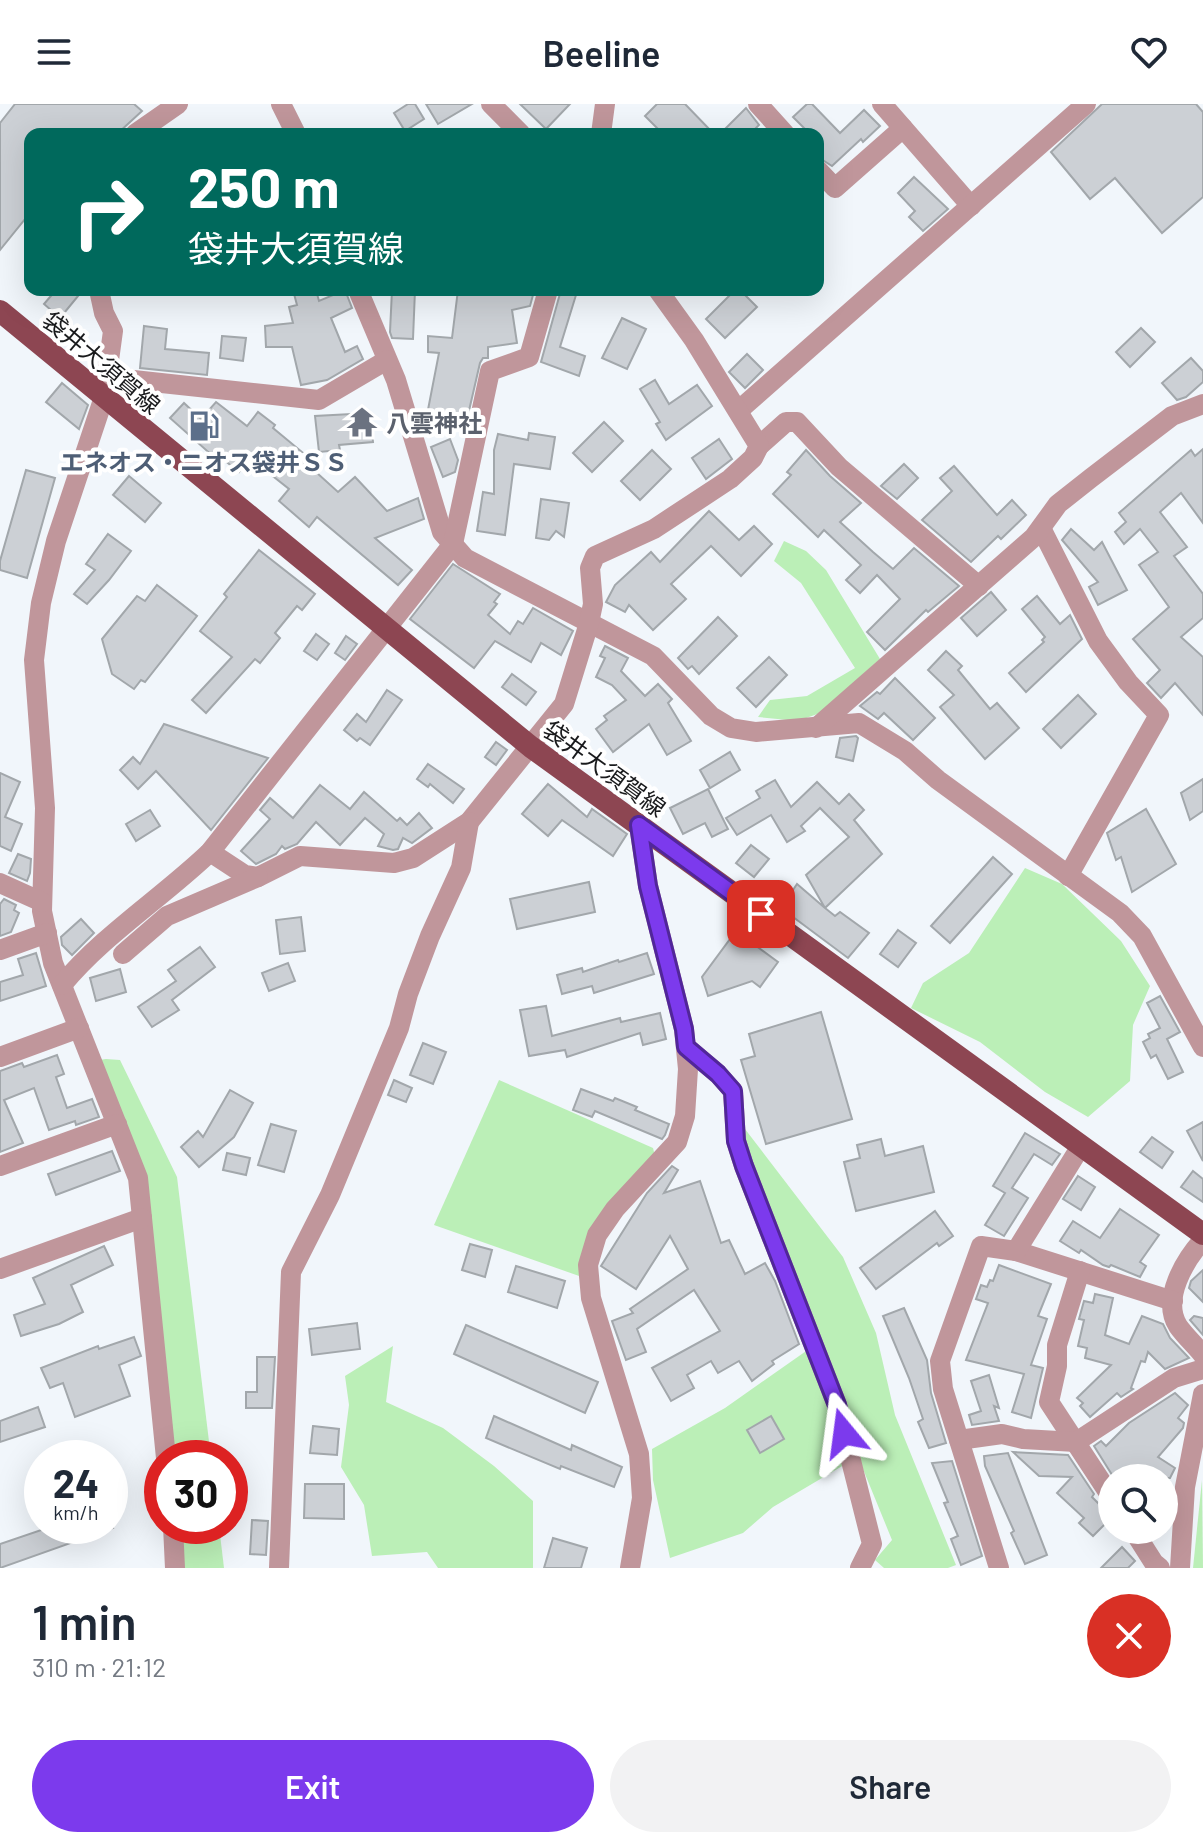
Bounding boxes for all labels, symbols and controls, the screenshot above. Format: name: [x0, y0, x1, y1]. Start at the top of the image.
icon: menu: [32, 30, 76, 74]
icon: heart: [1127, 30, 1171, 74]
text: Beeline: [542, 31, 661, 74]
text: 250 m: [188, 152, 339, 219]
icon: right: [56, 160, 160, 264]
text: 袋井大須賀線: [188, 226, 404, 269]
street label: 袋井大須賀線: [38, 305, 166, 419]
temple icon: 八雲神社: [345, 405, 379, 439]
place label: 八雲神社: [386, 408, 482, 437]
fuel station icon: エネオス・ニオス袋井ＳＳ: [187, 409, 221, 443]
place label: エネオス・ニオス袋井ＳＳ: [60, 447, 348, 476]
street label: 袋井大須賀線: [538, 714, 672, 822]
pin: [727, 880, 795, 948]
icon: arrive: [739, 892, 783, 936]
position arrow: [802, 1391, 886, 1475]
speed limit sign: 30: [144, 1440, 248, 1544]
text: 24: [53, 1458, 99, 1506]
map controls: [1098, 1464, 1178, 1544]
button: search: [1098, 1464, 1178, 1544]
text: km/h: [53, 1500, 99, 1524]
text: 1 min: [32, 1592, 137, 1650]
button: close: [1087, 1594, 1171, 1678]
text: 310 m · 21:12: [32, 1651, 166, 1682]
button: Exit: [32, 1740, 594, 1832]
button: Share: [610, 1740, 1171, 1832]

